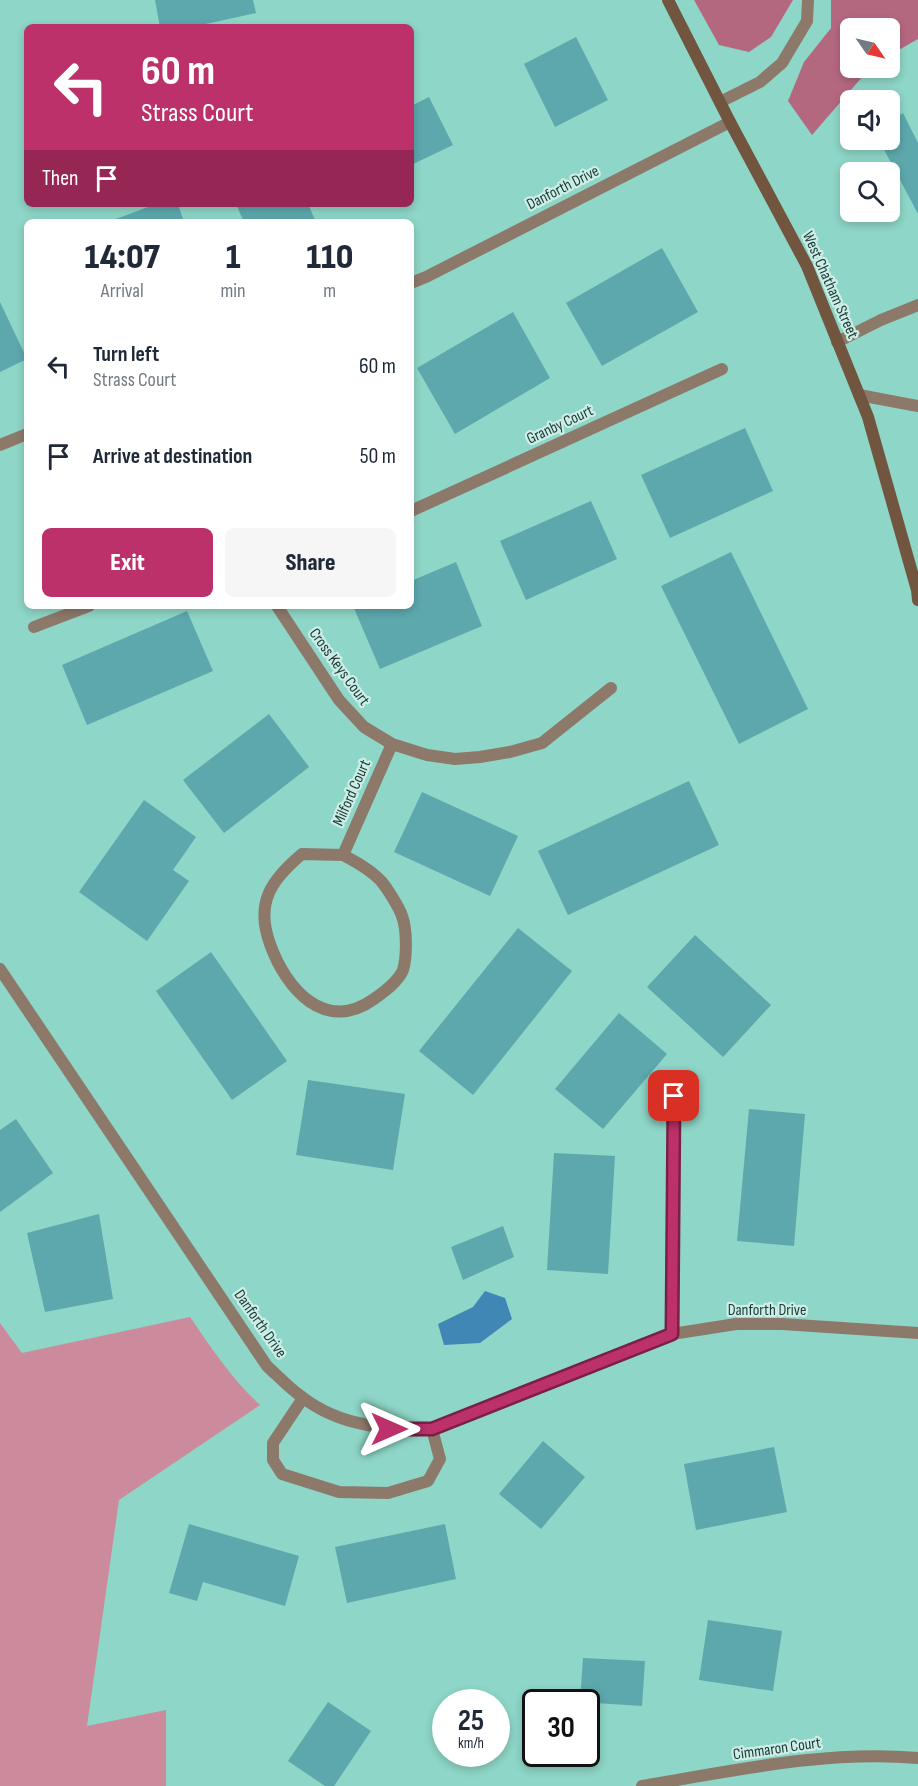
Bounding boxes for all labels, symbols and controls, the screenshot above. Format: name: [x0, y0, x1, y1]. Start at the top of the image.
north arrow: [840, 18, 900, 78]
map controls: [840, 18, 900, 222]
text: 60 m: [141, 46, 215, 97]
icon: left: [42, 48, 120, 126]
button: sound: [840, 90, 900, 150]
text: Strass Court: [141, 97, 254, 129]
icon: arrive: [90, 162, 123, 195]
street label: Danforth Drive: [524, 162, 602, 214]
button: search: [840, 162, 900, 222]
text: Then: [42, 165, 78, 192]
street label: West Chatham Street: [798, 229, 862, 341]
text: 14:07: [85, 236, 160, 279]
text: 1: [226, 236, 240, 279]
text: 110: [306, 236, 353, 279]
text: Arrival: [101, 279, 144, 303]
text: min: [220, 279, 246, 303]
text: m: [323, 279, 336, 303]
text: Turn left: [93, 341, 159, 368]
icon: left: [42, 350, 75, 383]
text: 60 m: [359, 353, 396, 380]
text: Strass Court: [93, 368, 176, 392]
street label: Granby Court: [524, 401, 596, 449]
icon: arrive: [42, 440, 75, 473]
text: Arrive at destination: [93, 443, 252, 470]
text: 50 m: [360, 443, 396, 470]
button: Exit: [42, 528, 213, 597]
button: Share: [225, 528, 396, 597]
street label: Cross Keys Court: [305, 625, 373, 709]
street label: Milford Court: [329, 757, 375, 829]
pin: [648, 1070, 699, 1121]
icon: arrive: [657, 1079, 690, 1112]
street label: Danforth Drive: [230, 1286, 290, 1362]
street label: Danforth Drive: [728, 1301, 806, 1320]
position arrow: [357, 1397, 421, 1461]
speed limit sign: 30: [522, 1689, 600, 1767]
text: 25: [458, 1703, 484, 1739]
street label: Cimmaron Court: [732, 1733, 822, 1765]
text: km/h: [458, 1734, 484, 1753]

